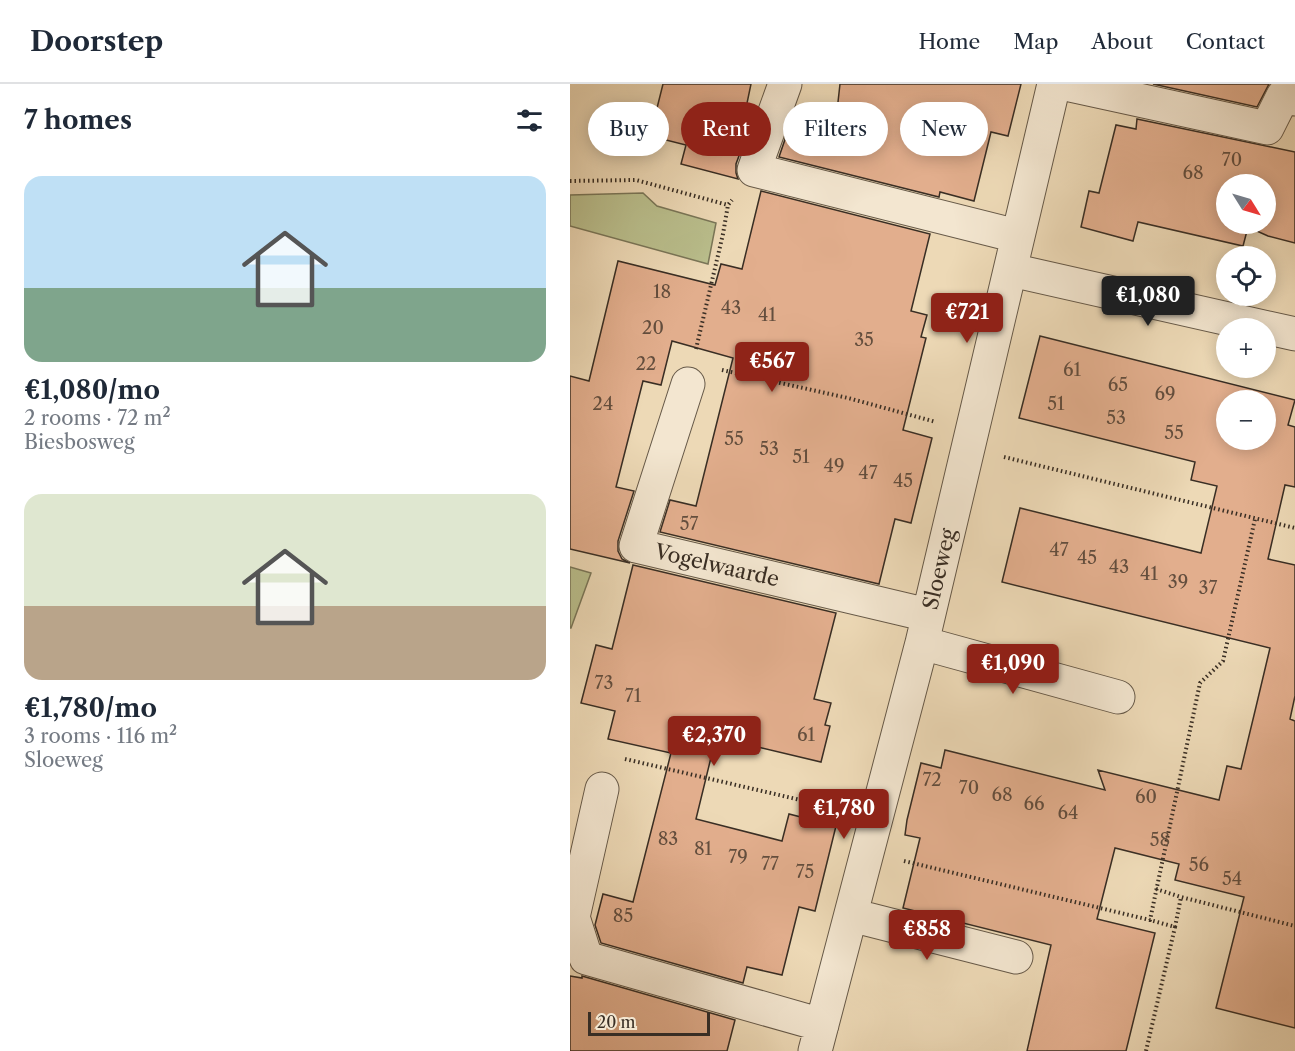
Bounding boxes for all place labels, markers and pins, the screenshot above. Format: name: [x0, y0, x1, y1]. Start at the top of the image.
pin: €1,080: [1099, 276, 1197, 327]
pin: €721: [931, 293, 1003, 344]
pin: €567: [736, 342, 808, 393]
pin: €1,090: [964, 644, 1062, 695]
pin: €2,370: [665, 716, 763, 767]
pin: €1,780: [795, 789, 893, 840]
pin: €858: [891, 910, 963, 961]

